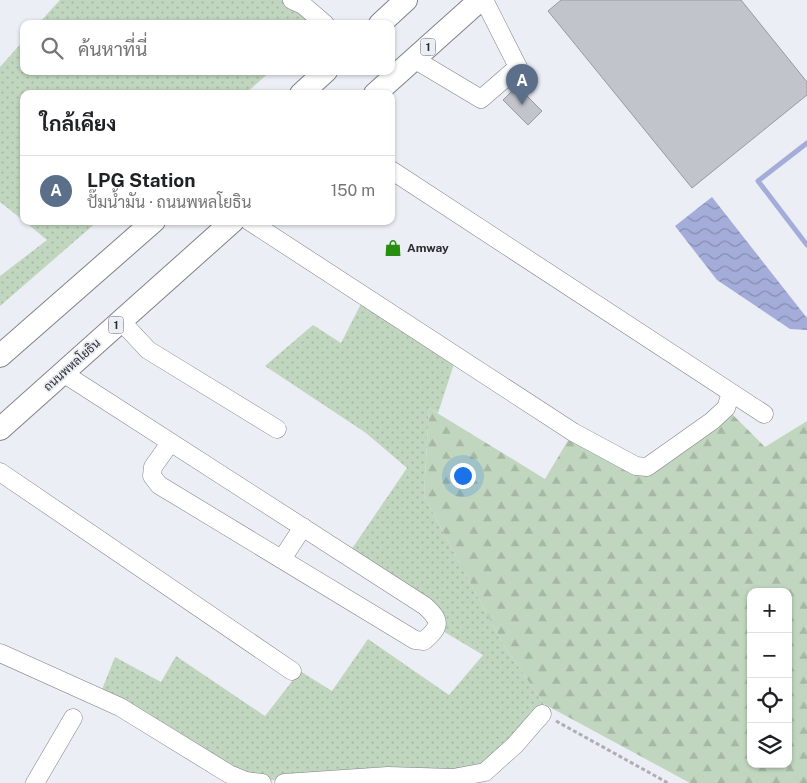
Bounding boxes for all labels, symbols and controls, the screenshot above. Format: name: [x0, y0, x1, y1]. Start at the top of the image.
search box: [20, 20, 395, 75]
icon: search: [38, 34, 66, 62]
text: ค้นหาที่นี่: [78, 38, 147, 60]
road number: 1: [420, 38, 436, 56]
pin: A: [506, 64, 538, 105]
text: ใกล้เคียง: [40, 111, 116, 136]
text: LPG Station: [87, 169, 195, 191]
text: A: [50, 181, 62, 200]
text: 150 m: [331, 181, 375, 200]
text: ปั๊มน้ำมัน · ถนนพหลโยธิน: [87, 193, 251, 212]
shop icon: Amway: [383, 238, 403, 258]
place label: Amway: [407, 241, 449, 255]
road number: 1: [108, 316, 124, 334]
street label: ถนนพหลโยธิน: [40, 335, 103, 394]
your location: [450, 463, 476, 489]
map controls: [747, 588, 792, 768]
button: +: [747, 588, 792, 633]
button: −: [747, 633, 792, 678]
button: locate: [747, 678, 792, 723]
button: layers: [747, 723, 792, 768]

